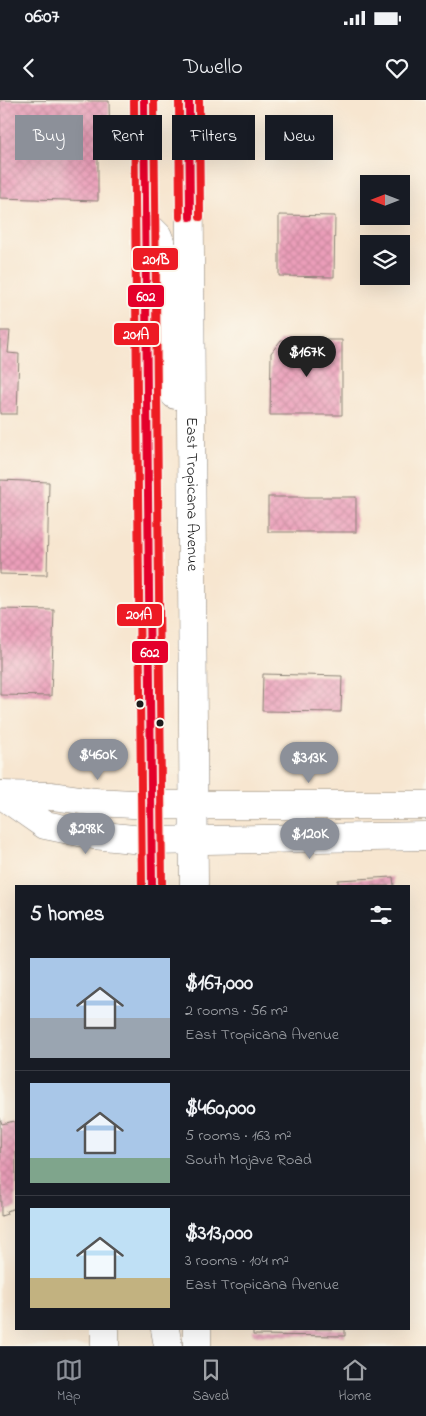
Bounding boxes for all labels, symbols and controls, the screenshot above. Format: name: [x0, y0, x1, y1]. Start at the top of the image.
text: 06:07: [25, 4, 59, 31]
text: Dwello: [183, 52, 243, 84]
icon: back: [15, 54, 43, 82]
icon: heart: [383, 54, 411, 82]
chip: Buy: [15, 115, 83, 160]
chip: Rent: [93, 115, 162, 160]
chip: Filters: [172, 115, 255, 160]
chip: New: [265, 115, 333, 160]
north arrow: [360, 175, 410, 225]
map controls: [360, 175, 410, 285]
button: layers: [360, 235, 410, 285]
line badge: 201B: [132, 247, 179, 271]
text: 201B: [142, 250, 170, 271]
line badge: 602: [127, 284, 165, 308]
text: 602: [135, 287, 156, 308]
line badge: 201A: [113, 322, 160, 346]
text: 201A: [122, 325, 149, 346]
pin: $167K: [272, 336, 342, 378]
text: $167K: [289, 340, 325, 364]
street label: East Tropicana Avenue: [179, 417, 204, 572]
line badge: 201A: [116, 603, 163, 627]
text: 201A: [125, 605, 152, 626]
line badge: 602: [131, 640, 169, 664]
text: 602: [139, 643, 160, 664]
unlabelled marker: [135, 699, 145, 709]
unlabelled marker: [155, 718, 165, 728]
pin: $460K: [63, 738, 133, 781]
pin: $313K: [274, 742, 344, 784]
text: $460K: [79, 743, 117, 767]
text: $313K: [291, 746, 327, 770]
pin: $298K: [51, 812, 121, 855]
text: $298K: [68, 817, 104, 841]
pin: $120K: [275, 818, 345, 860]
text: $120K: [291, 822, 329, 846]
text: 5 homes: [30, 900, 105, 930]
icon: filters: [367, 901, 395, 929]
text: $167,000: [185, 969, 253, 999]
icon: home: [70, 978, 130, 1038]
text: 2 rooms · 56 m²: [185, 999, 288, 1023]
text: East Tropicana Avenue: [185, 1023, 339, 1047]
text: $460,000: [185, 1094, 256, 1124]
icon: home: [70, 1103, 130, 1163]
text: 5 rooms · 163 m²: [185, 1124, 292, 1148]
text: South Mojave Road: [185, 1148, 312, 1172]
text: $313,000: [185, 1219, 253, 1249]
icon: home: [70, 1228, 130, 1288]
text: 3 rooms · 104 m²: [185, 1249, 289, 1273]
text: East Tropicana Avenue: [185, 1273, 339, 1297]
tab: Map: [55, 1356, 83, 1407]
tab: Saved: [192, 1356, 229, 1407]
tab: Home: [339, 1356, 371, 1407]

